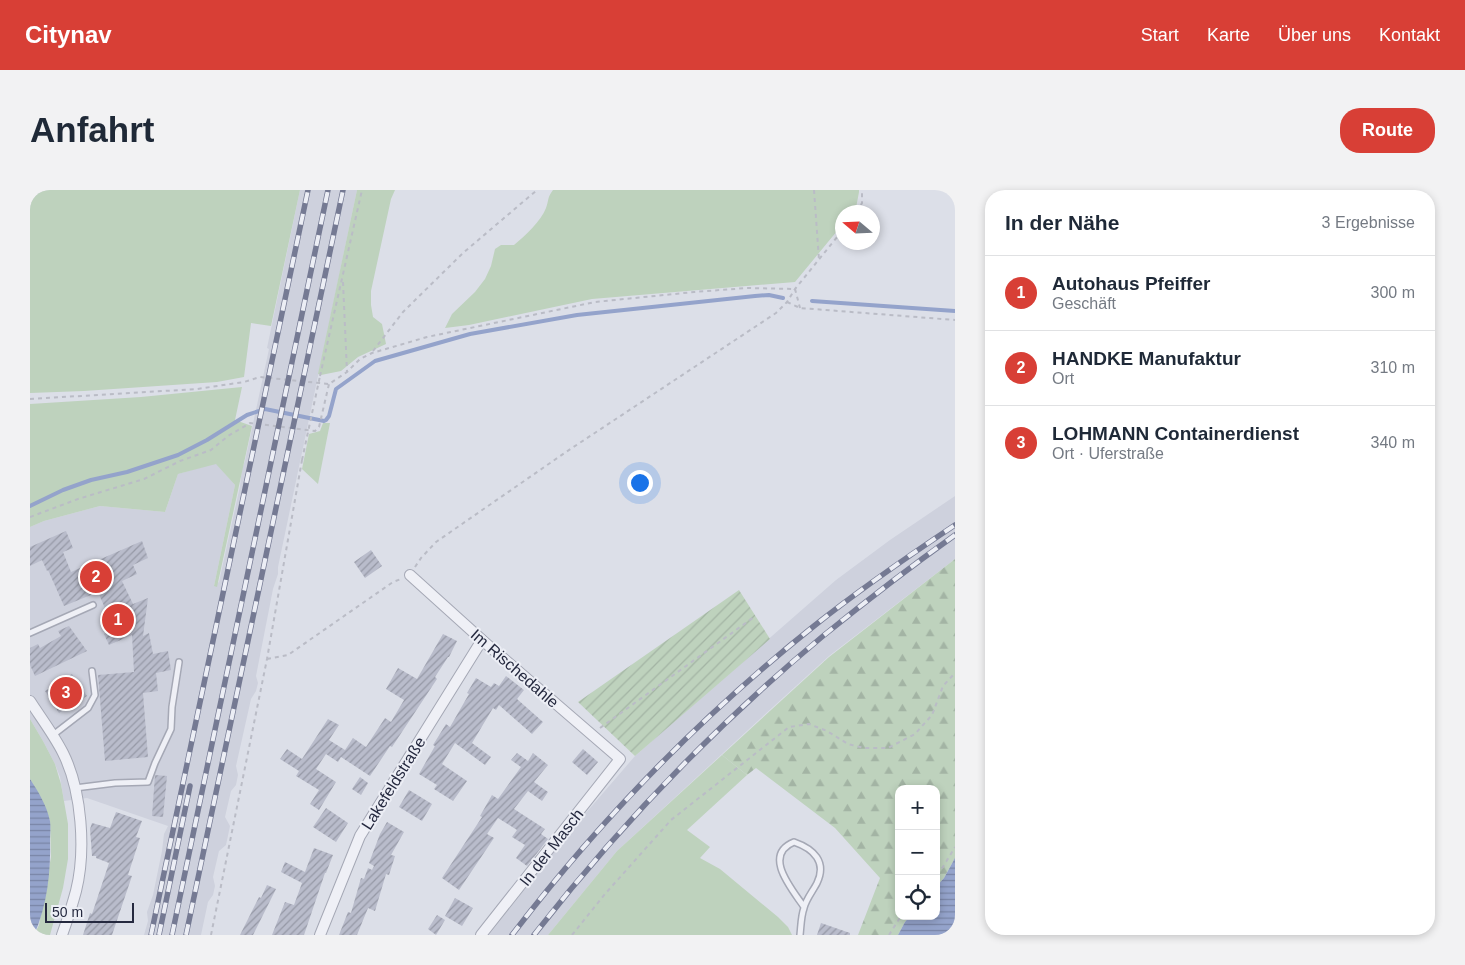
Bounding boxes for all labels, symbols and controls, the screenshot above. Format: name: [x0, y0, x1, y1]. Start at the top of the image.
text: Citynav: [25, 21, 112, 48]
text: Start: [1141, 25, 1179, 45]
text: Karte: [1207, 25, 1250, 45]
text: Über uns: [1278, 25, 1351, 45]
text: Kontakt: [1379, 25, 1440, 45]
button: Route: [1340, 108, 1435, 153]
text: Anfahrt: [30, 110, 154, 149]
north arrow: [835, 205, 880, 250]
text: In der Nähe: [1005, 211, 1119, 234]
text: 3 Ergebnisse: [1322, 214, 1415, 231]
text: Autohaus Pfeiffer: [1052, 273, 1210, 294]
text: 1: [1017, 284, 1025, 301]
text: 300 m: [1371, 284, 1415, 301]
text: Geschäft: [1052, 295, 1116, 312]
text: HANDKE Manufaktur: [1052, 348, 1241, 369]
text: 2: [1017, 359, 1025, 376]
text: 310 m: [1371, 359, 1415, 376]
text: Ort: [1052, 370, 1074, 387]
text: LOHMANN Containerdienst: [1052, 423, 1299, 444]
text: 3: [1017, 434, 1025, 451]
text: 340 m: [1371, 434, 1415, 451]
text: Ort · Uferstraße: [1052, 445, 1164, 462]
your location: [627, 470, 653, 496]
pin: 2: [80, 558, 112, 596]
pin: 1: [102, 601, 134, 639]
street label: Im Rischedahle: [467, 626, 562, 711]
pin: 3: [50, 674, 82, 712]
street label: Lakefeldstraße: [358, 734, 429, 833]
map controls: [895, 785, 940, 920]
button: +: [895, 785, 940, 830]
street label: In der Masch: [516, 806, 587, 889]
button: −: [895, 830, 940, 875]
button: locate: [895, 875, 940, 920]
scale bar: [45, 900, 134, 923]
text: 50 m: [52, 904, 83, 920]

